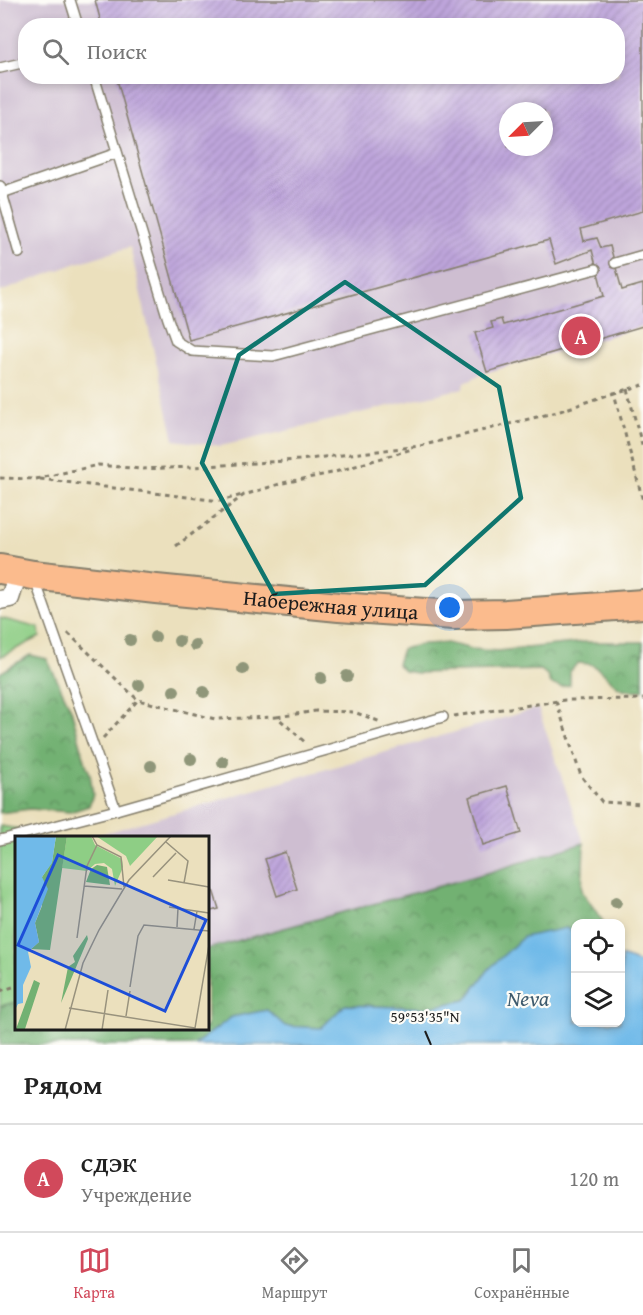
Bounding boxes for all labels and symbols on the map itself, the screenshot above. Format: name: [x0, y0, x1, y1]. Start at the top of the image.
north arrow: [499, 102, 553, 156]
pin: A: [562, 314, 600, 358]
street label: Набережная улица: [242, 582, 419, 627]
your location: [435, 593, 464, 622]
inset map: [15, 836, 208, 1030]
water label: Neva: [506, 982, 549, 1014]
text: 59°53'35"N: [391, 1006, 460, 1027]

